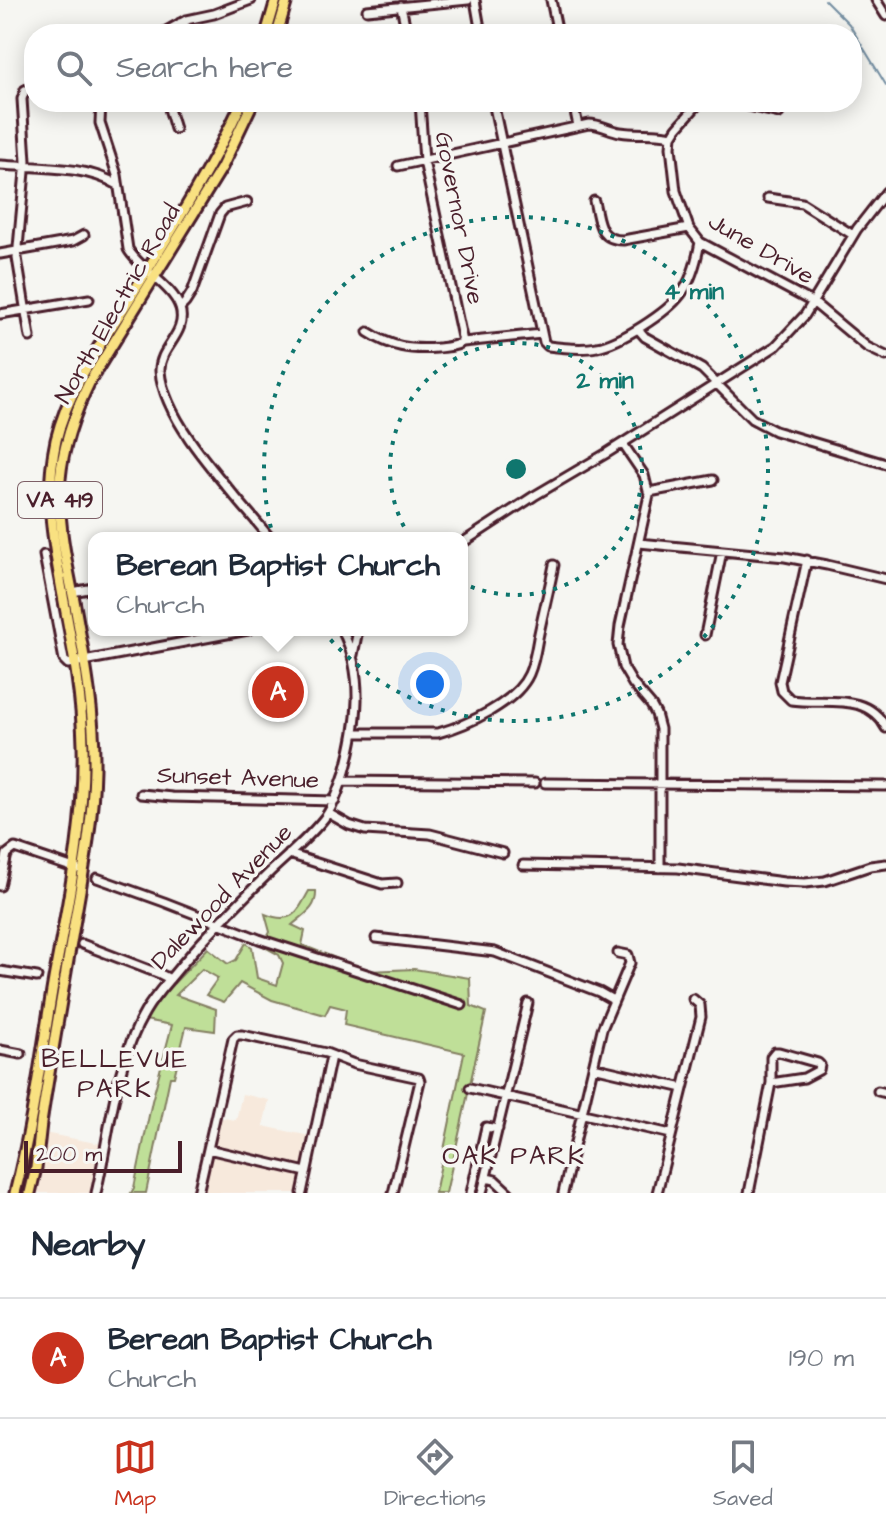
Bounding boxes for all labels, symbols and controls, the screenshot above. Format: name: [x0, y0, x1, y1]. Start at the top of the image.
search box: [24, 24, 862, 112]
icon: search: [52, 46, 96, 90]
text: Search here: [116, 47, 293, 89]
street label: Governor Drive: [426, 129, 492, 307]
street label: North Electric Road: [47, 198, 189, 410]
street label: June Drive: [702, 205, 820, 293]
text: 4 min: [664, 275, 724, 309]
text: 2 min: [575, 364, 634, 398]
centre of rings: [502, 455, 530, 483]
road number: VA 419: [18, 482, 102, 518]
popup: [88, 532, 468, 636]
text: Berean Baptist Church: [116, 545, 440, 587]
text: Church: [116, 587, 204, 623]
pin: A: [252, 662, 304, 722]
your location: [410, 664, 450, 704]
street label: Sunset Avenue: [156, 758, 320, 798]
street label: Dalewood Avenue: [143, 817, 301, 977]
district label: BELLEVUE PARK: [41, 1041, 189, 1107]
scale bar: [24, 1137, 182, 1173]
district label: OAK PARK: [442, 1138, 586, 1174]
text: 200 m: [36, 1139, 102, 1170]
text: Nearby: [32, 1221, 146, 1269]
text: Berean Baptist Church: [108, 1319, 432, 1361]
text: A: [50, 1340, 66, 1376]
text: 190 m: [789, 1340, 854, 1376]
text: Church: [108, 1361, 196, 1397]
tab: Map: [113, 1435, 157, 1514]
tab: Directions: [384, 1435, 486, 1514]
tab: Saved: [713, 1435, 773, 1514]

